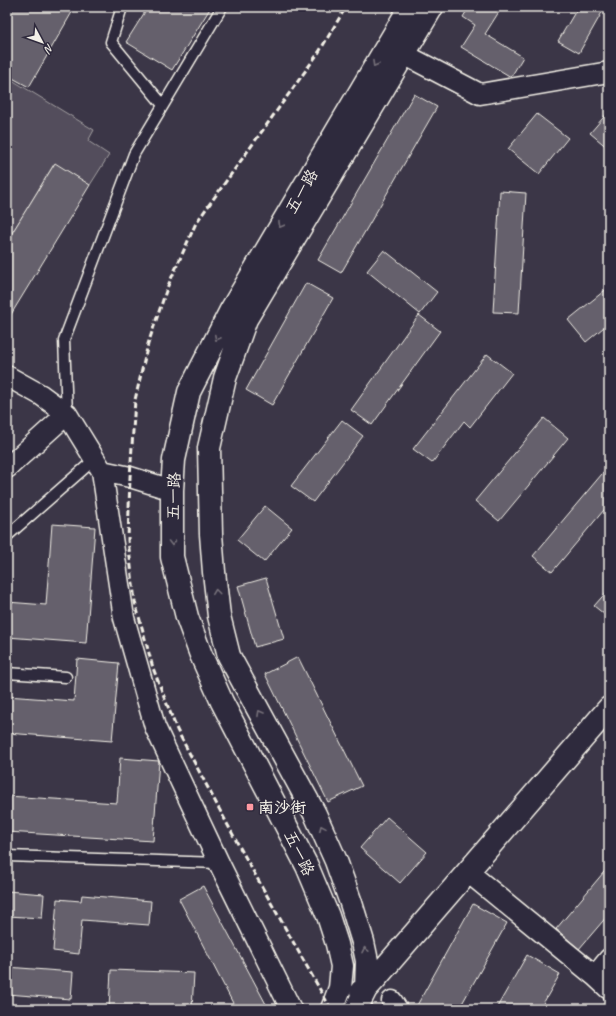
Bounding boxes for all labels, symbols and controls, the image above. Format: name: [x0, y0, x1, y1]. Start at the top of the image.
north arrow: [22, 22, 62, 62]
text: N: [41, 41, 57, 57]
one-way arrow: [373, 60, 380, 67]
street label: 五一路: [281, 166, 323, 217]
one-way arrow: [278, 221, 285, 228]
one-way arrow: [214, 334, 222, 341]
street label: 五一路: [163, 472, 185, 520]
one-way arrow: [168, 540, 176, 546]
one-way arrow: [212, 589, 221, 596]
one-way arrow: [258, 710, 265, 717]
place label: 南沙街: [258, 798, 306, 818]
marker: 南沙街: [245, 802, 255, 812]
one-way arrow: [318, 824, 326, 831]
street label: 五一路: [280, 827, 319, 879]
one-way arrow: [361, 947, 369, 953]

